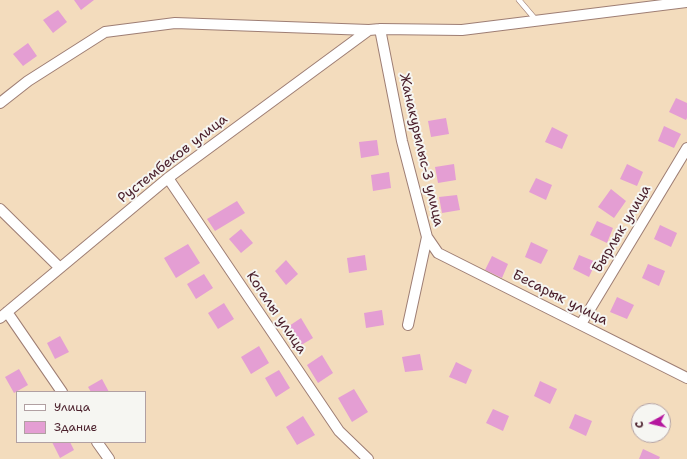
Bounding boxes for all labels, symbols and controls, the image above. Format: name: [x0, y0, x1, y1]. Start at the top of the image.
street label: Жанакурылыс-3 улица: [395, 72, 447, 228]
street label: Рустембеков улица: [115, 111, 231, 207]
street label: Бырлык улица: [589, 182, 655, 276]
street label: Бесарык улица: [509, 267, 611, 329]
street label: Когалы улица: [242, 269, 310, 357]
legend: [16, 391, 146, 443]
text: Улица: [54, 399, 90, 415]
north arrow: [631, 403, 671, 443]
text: Здание: [54, 419, 97, 435]
text: С: [632, 420, 648, 429]

